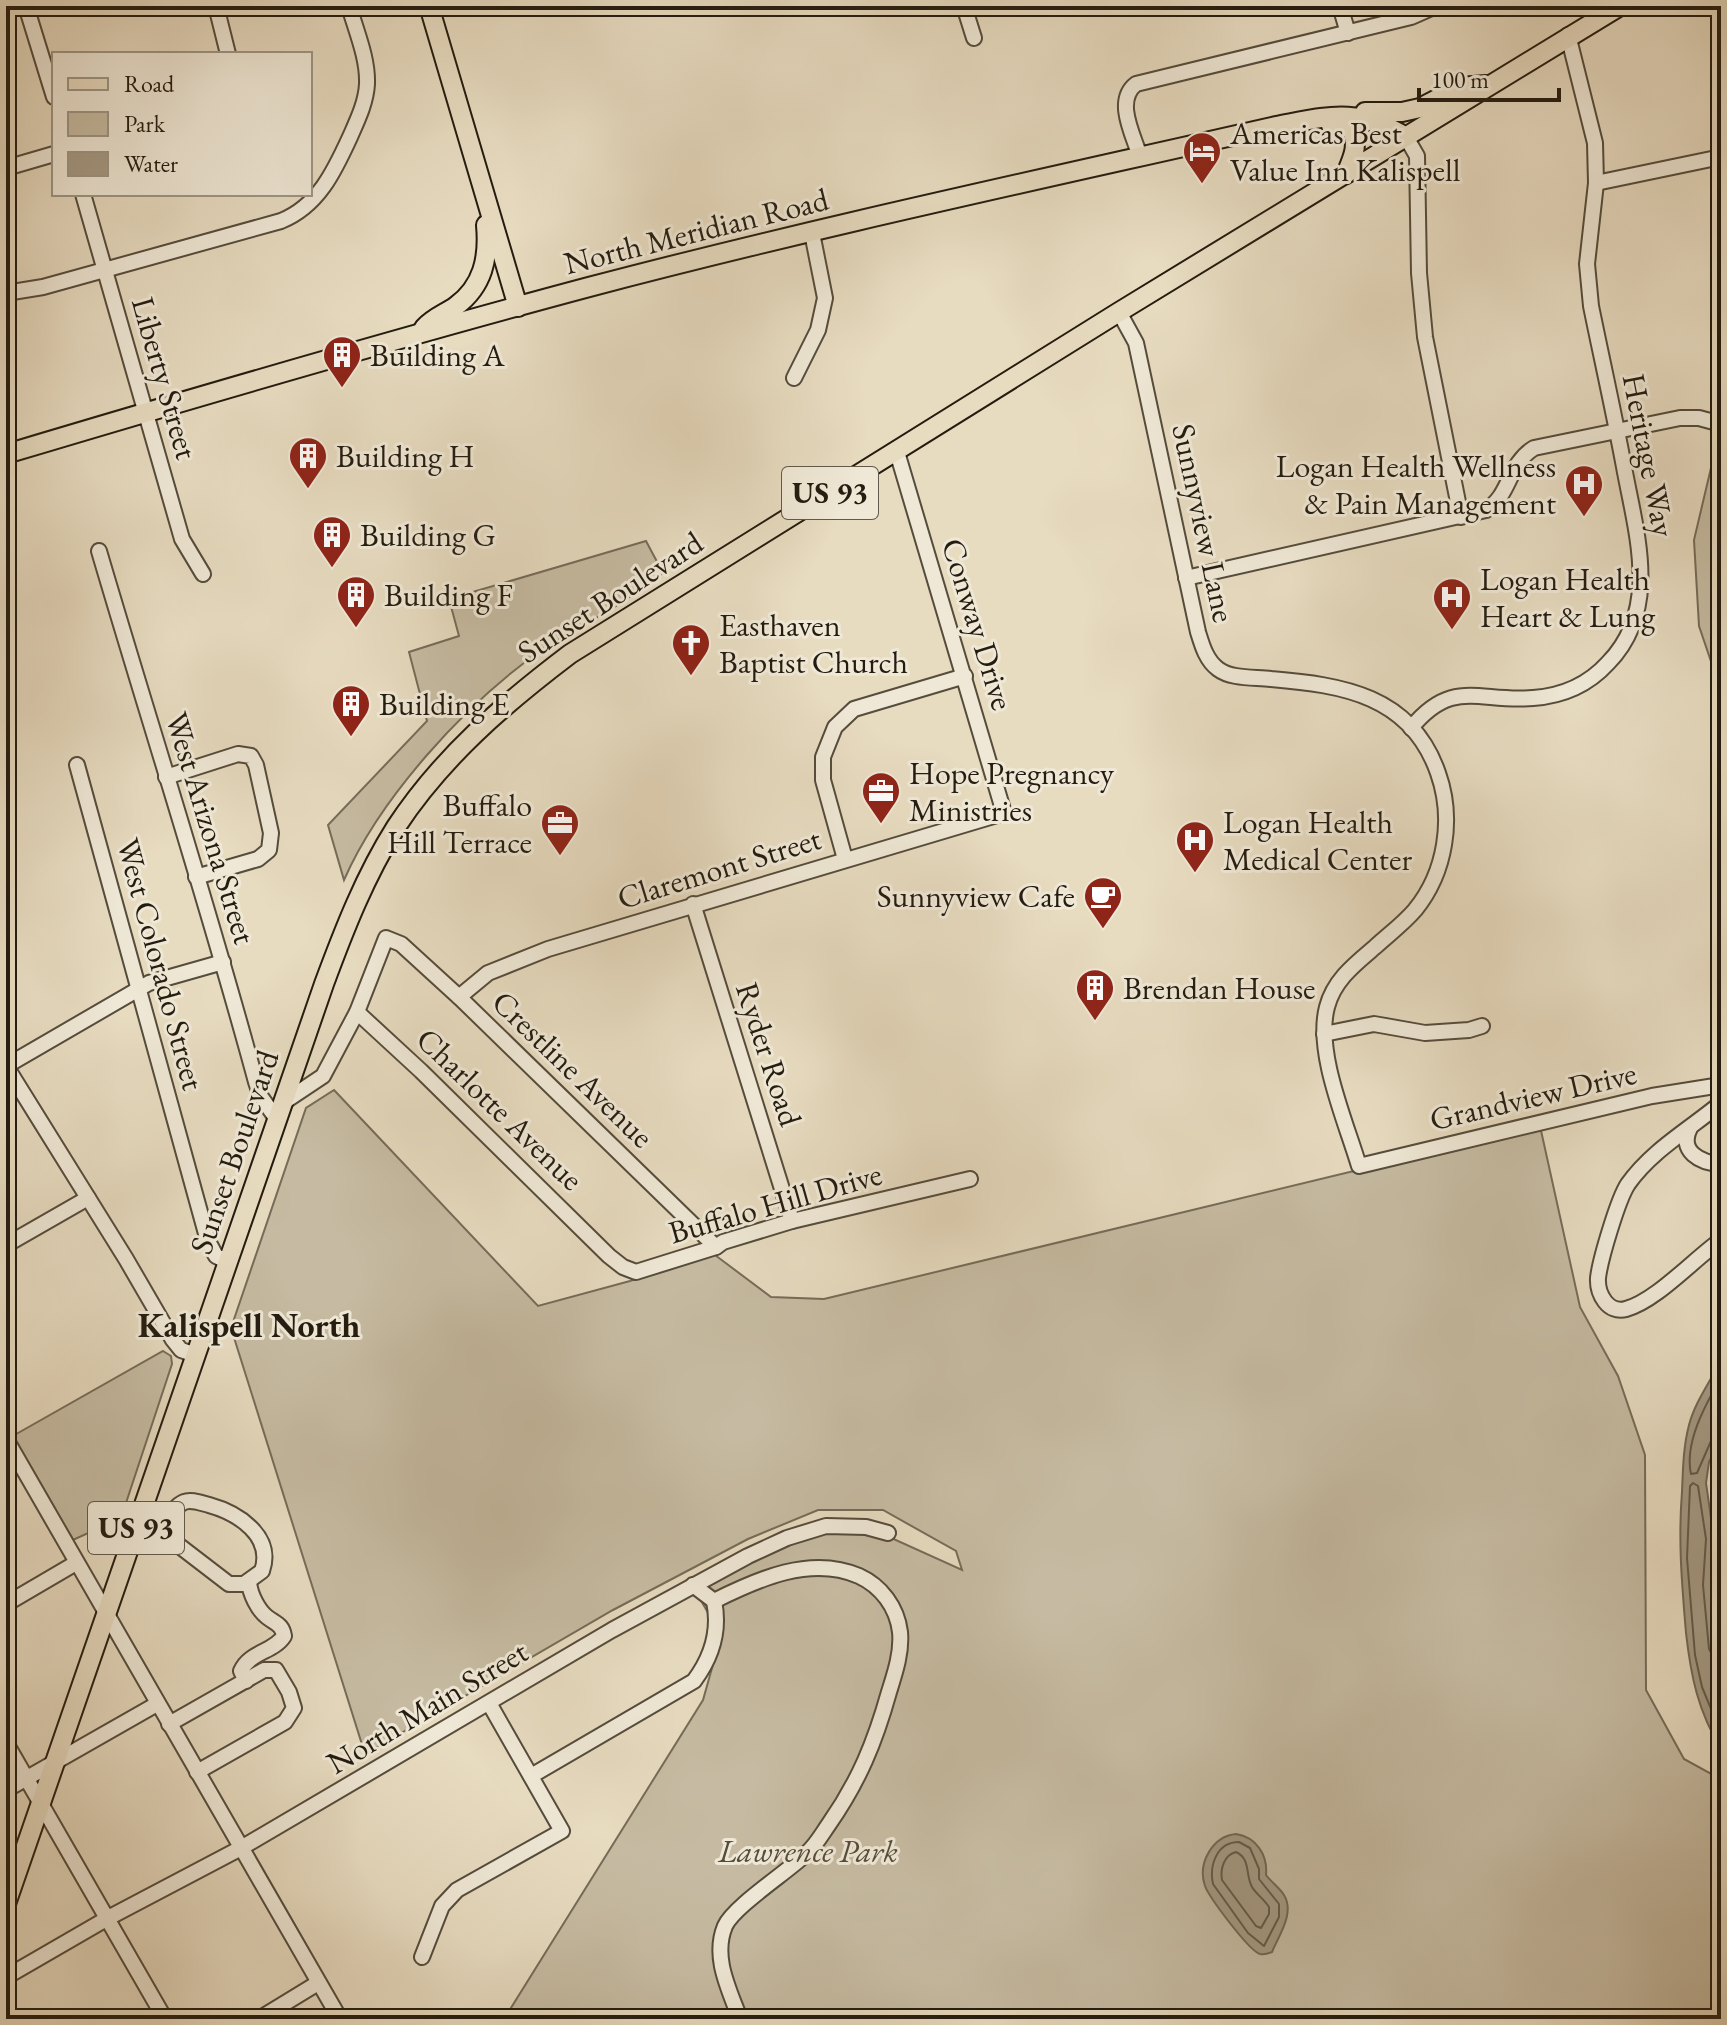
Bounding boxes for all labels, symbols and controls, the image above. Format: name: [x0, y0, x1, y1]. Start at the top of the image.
legend: [52, 52, 312, 196]
scale bar: [1419, 52, 1559, 102]
text: 100 m: [1431, 64, 1489, 95]
text: Road: [124, 68, 175, 99]
text: Park: [124, 108, 166, 139]
place label: Americas Best Value Inn Kalispell: [1229, 112, 1461, 191]
hotel icon: Americas Best Value Inn Kalispell: [1181, 130, 1223, 185]
text: Water: [124, 148, 178, 179]
street label: North Meridian Road: [559, 178, 833, 284]
street label: Liberty Street: [122, 292, 208, 464]
building icon: Building A: [321, 334, 363, 389]
place label: Building A: [370, 334, 505, 376]
street label: Heritage Way: [1613, 370, 1686, 541]
street label: Sunnyview Lane: [1162, 420, 1246, 626]
building icon: Building H: [287, 435, 329, 490]
place label: Building H: [336, 435, 474, 477]
place label: Logan Health Wellness & Pain Management: [1276, 445, 1556, 524]
hospital icon: Logan Health Wellness & Pain Management: [1563, 463, 1605, 518]
road number: US 93: [782, 467, 878, 519]
building icon: Building G: [311, 514, 353, 569]
place label: Building G: [360, 514, 496, 556]
street label: Sunset Boulevard: [509, 521, 711, 673]
street label: Conway Drive: [932, 533, 1024, 715]
place label: Logan Health Heart & Lung: [1480, 558, 1656, 637]
building icon: Building F: [335, 574, 377, 629]
place label: Building F: [384, 574, 513, 616]
hospital icon: Logan Health Heart & Lung: [1431, 576, 1473, 631]
place label: Easthaven Baptist Church: [719, 604, 908, 683]
church icon: Easthaven Baptist Church: [670, 622, 712, 677]
building icon: Building E: [330, 683, 372, 738]
place label: Building E: [379, 683, 509, 725]
street label: West Arizona Street: [156, 707, 266, 949]
place label: Hope Pregnancy Ministries: [909, 752, 1115, 831]
office icon: Hope Pregnancy Ministries: [860, 770, 902, 825]
place label: Buffalo Hill Terrace: [387, 784, 532, 863]
place label: Logan Health Medical Center: [1223, 801, 1412, 880]
office icon: Buffalo Hill Terrace: [539, 802, 581, 857]
street label: Claremont Street: [612, 817, 826, 919]
hospital icon: Logan Health Medical Center: [1174, 819, 1216, 874]
street label: West Colorado Street: [107, 833, 215, 1095]
place label: Sunnyview Cafe: [877, 875, 1075, 917]
cafe icon: Sunnyview Cafe: [1082, 875, 1124, 930]
building icon: Brendan House: [1074, 967, 1116, 1022]
place label: Brendan House: [1123, 967, 1316, 1009]
street label: Ryder Road: [726, 977, 812, 1132]
street label: Crestline Avenue: [483, 981, 663, 1157]
street label: Charlotte Avenue: [407, 1019, 593, 1199]
street label: Sunset Boulevard: [180, 1044, 289, 1259]
street label: Grandview Drive: [1426, 1052, 1640, 1140]
street label: Buffalo Hill Drive: [664, 1153, 886, 1253]
district label: Kalispell North: [138, 1303, 360, 1347]
road number: US 93: [88, 1502, 184, 1554]
street label: North Main Street: [319, 1630, 535, 1784]
park label: Lawrence Park: [717, 1830, 898, 1872]

